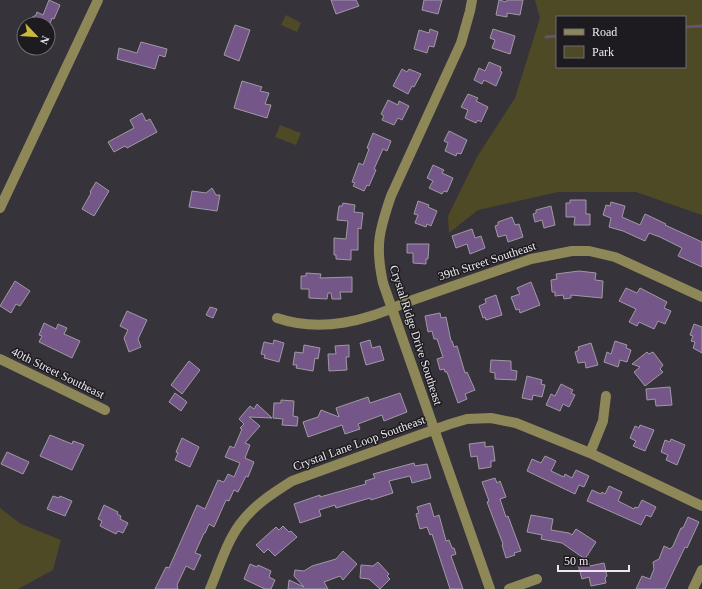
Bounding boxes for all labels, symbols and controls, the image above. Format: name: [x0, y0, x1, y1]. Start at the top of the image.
north arrow: [16, 16, 56, 56]
legend: [556, 16, 686, 68]
text: Road: [592, 25, 617, 39]
text: N: [38, 34, 52, 46]
text: Park: [592, 45, 614, 59]
street label: 39th Street Southeast: [436, 238, 538, 283]
street label: Crystal Ridge Drive Southeast: [387, 263, 445, 407]
street label: 40th Street Southeast: [9, 344, 107, 402]
street label: Crystal Lane Loop Southeast: [291, 412, 428, 473]
scale bar: [558, 547, 629, 573]
text: 50 m: [564, 554, 589, 568]

